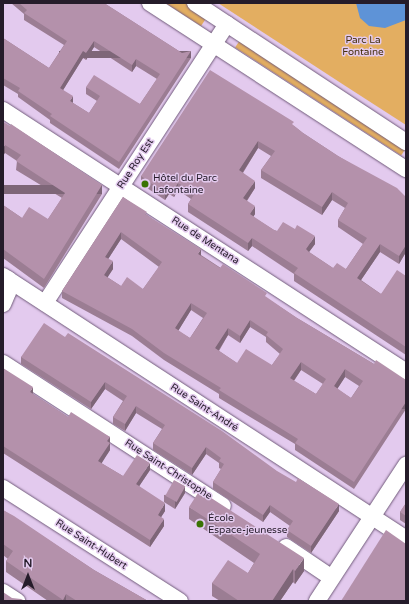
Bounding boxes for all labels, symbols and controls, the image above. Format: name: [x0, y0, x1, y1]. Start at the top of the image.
park label: Parc La Fontaine: [342, 34, 384, 58]
street label: Rue Roy Est: [115, 137, 157, 191]
place label: Hôtel du Parc Lafontaine: [153, 172, 217, 196]
marker: Hôtel du Parc Lafontaine: [140, 179, 150, 189]
street label: Rue de Mentana: [169, 215, 241, 267]
street label: Rue Saint-André: [168, 382, 240, 434]
street label: Rue Saint-Christophe: [122, 437, 214, 503]
place label: École Espace-jeunesse: [208, 512, 287, 536]
street label: Rue Saint-Hubert: [53, 517, 129, 573]
marker: École Espace-jeunesse: [195, 519, 205, 529]
north arrow: [8, 556, 48, 596]
text: N: [24, 557, 32, 570]

